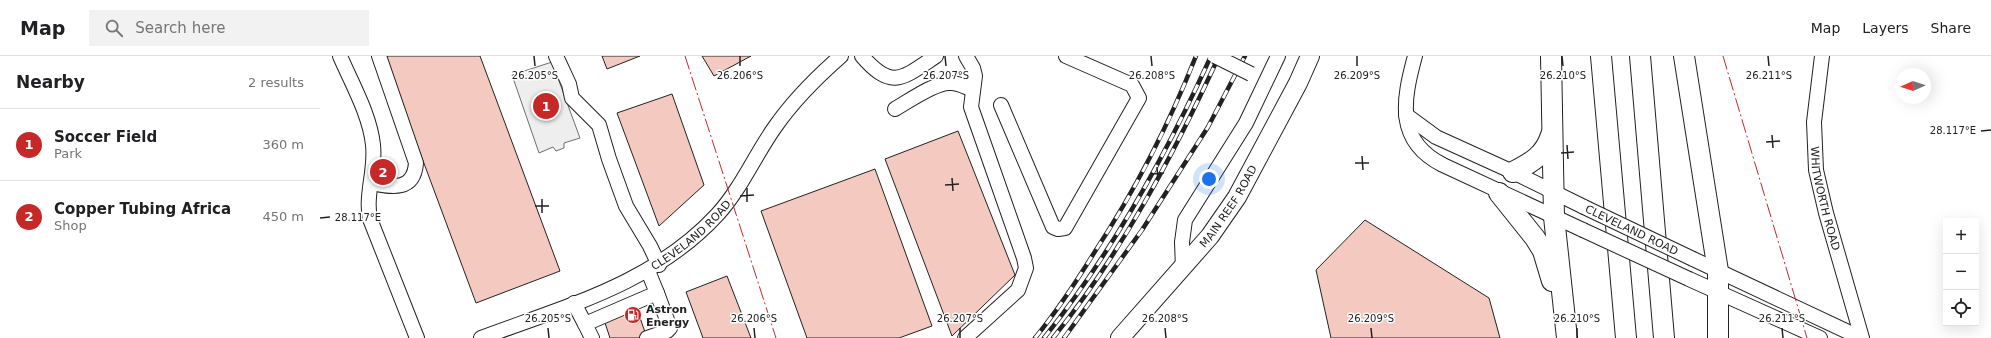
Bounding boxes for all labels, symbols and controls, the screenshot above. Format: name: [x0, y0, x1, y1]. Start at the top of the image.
search box: [89, 10, 369, 46]
text: Map: [20, 17, 65, 39]
icon: search: [103, 17, 125, 39]
text: Search here: [135, 19, 225, 37]
text: Map: [1811, 20, 1840, 36]
text: Layers: [1862, 20, 1909, 36]
text: Share: [1931, 20, 1971, 36]
north arrow: [1895, 68, 1931, 104]
text: 26.205°S: [512, 70, 558, 81]
text: 26.206°S: [717, 70, 763, 81]
text: 26.207°S: [923, 70, 969, 81]
text: 26.208°S: [1129, 70, 1175, 81]
text: 26.209°S: [1334, 70, 1380, 81]
text: 26.210°S: [1540, 70, 1586, 81]
text: 26.211°S: [1746, 70, 1792, 81]
text: Nearby: [16, 72, 85, 92]
text: 2 results: [248, 75, 304, 90]
pin: 1: [533, 91, 559, 121]
text: 28.117°E: [1930, 125, 1976, 136]
text: Soccer Field: [54, 128, 157, 146]
text: 1: [24, 137, 34, 152]
text: 360 m: [262, 137, 304, 152]
text: Park: [54, 146, 82, 161]
street label: WHITWORTH ROAD: [1808, 146, 1842, 252]
pin: 2: [370, 157, 396, 187]
street label: MAIN REEF ROAD: [1197, 163, 1260, 250]
your location: [1199, 169, 1219, 189]
street label: CLEVELAND ROAD: [649, 198, 734, 273]
text: Copper Tubing Africa: [54, 200, 231, 218]
street label: CLEVELAND ROAD: [1583, 203, 1680, 258]
text: 2: [24, 209, 34, 224]
text: 450 m: [262, 209, 304, 224]
text: 28.117°E: [335, 212, 381, 223]
text: Shop: [54, 218, 87, 233]
map controls: [1943, 218, 1979, 326]
button: +: [1943, 218, 1979, 254]
button: −: [1943, 254, 1979, 290]
button: locate: [1943, 290, 1979, 326]
place label: Astron Energy: [646, 303, 689, 329]
fuel station icon: Astron Energy: [623, 305, 643, 325]
text: 26.205°S: [525, 313, 571, 324]
text: 26.206°S: [731, 313, 777, 324]
text: 26.207°S: [937, 313, 983, 324]
text: 26.208°S: [1142, 313, 1188, 324]
text: 26.209°S: [1348, 313, 1394, 324]
text: 26.210°S: [1554, 313, 1600, 324]
text: 26.211°S: [1759, 313, 1805, 324]

